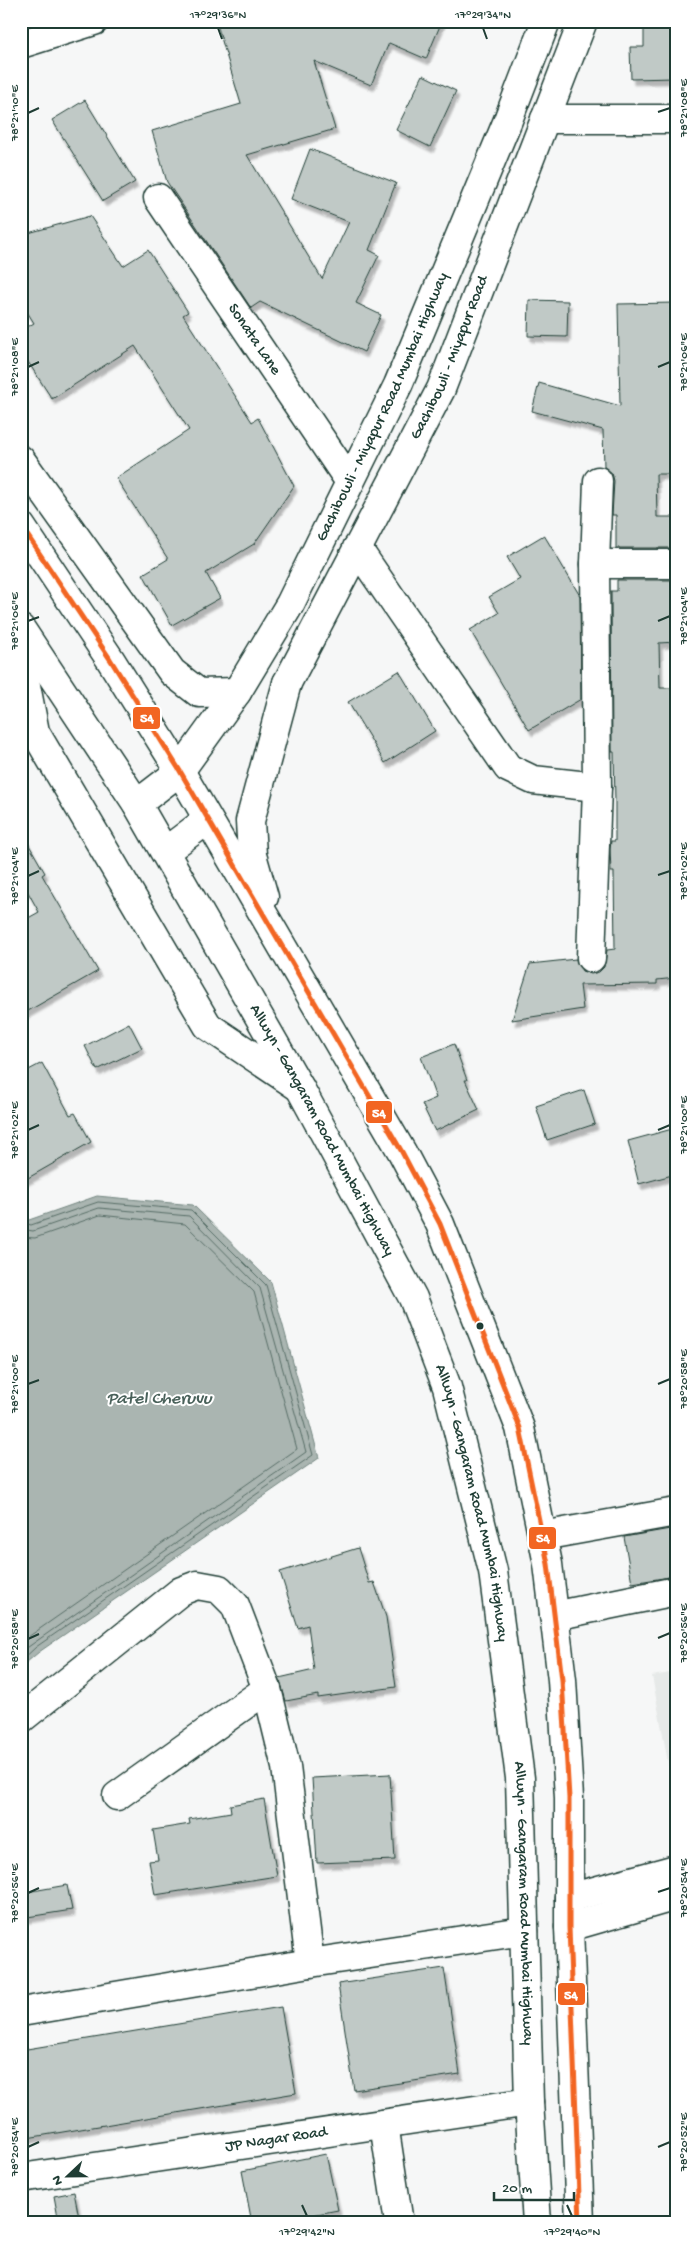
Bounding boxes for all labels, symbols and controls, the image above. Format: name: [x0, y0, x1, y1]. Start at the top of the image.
text: 17°29'36"N: [189, 9, 246, 23]
text: 17°29'34"N: [454, 9, 511, 23]
text: 78°21'08"E: [678, 79, 692, 138]
text: 78°21'10"E: [9, 84, 23, 142]
street label: Gachibowli - Miyapur Road Mumbai Highway: [313, 270, 453, 545]
street label: Gachibowli - Miyapur Road: [407, 272, 494, 443]
street label: Sonata Lane: [223, 300, 285, 380]
text: 78°21'06"E: [678, 333, 692, 392]
text: 78°21'08"E: [9, 338, 23, 397]
text: 78°21'04"E: [678, 587, 692, 645]
text: 78°21'06"E: [9, 592, 23, 651]
line badge: 54: [132, 706, 161, 730]
text: 54: [140, 711, 154, 728]
text: 78°21'02"E: [678, 842, 692, 901]
text: 78°21'04"E: [9, 847, 23, 905]
street label: Allwyn - Gangaram Road Mumbai Highway: [245, 1001, 398, 1260]
text: 78°21'00"E: [678, 1095, 692, 1155]
line badge: 54: [365, 1100, 393, 1124]
text: 78°21'02"E: [9, 1101, 23, 1160]
text: 54: [372, 1106, 386, 1123]
unlabelled marker: [475, 1321, 485, 1331]
text: 78°20'58"E: [678, 1349, 692, 1410]
text: 78°21'00"E: [9, 1354, 23, 1414]
street label: Allwyn - Gangaram Road Mumbai Highway: [430, 1362, 512, 1643]
water label: Patel Cheruvu: [107, 1389, 213, 1410]
line badge: 54: [528, 1526, 557, 1550]
text: 54: [536, 1531, 550, 1548]
text: 78°20'56"E: [678, 1603, 692, 1663]
text: 78°20'58"E: [9, 1609, 23, 1670]
street label: Allwyn - Gangaram Road Mumbai Highway: [508, 1760, 537, 2046]
text: 78°20'54"E: [678, 1858, 692, 1918]
text: 78°20'56"E: [9, 1863, 23, 1923]
line badge: 54: [557, 1982, 586, 2006]
text: 54: [564, 1988, 578, 2005]
text: 78°20'52"E: [678, 2112, 692, 2172]
text: 78°20'54"E: [9, 2117, 23, 2177]
street label: JP Nagar Road: [224, 2123, 330, 2157]
north arrow: [42, 2152, 92, 2202]
scale bar: [494, 2169, 574, 2201]
text: N: [49, 2173, 68, 2187]
text: 20 m: [502, 2180, 532, 2198]
text: 17°29'42"N: [278, 2226, 335, 2240]
text: 17°29'40"N: [543, 2226, 601, 2240]

